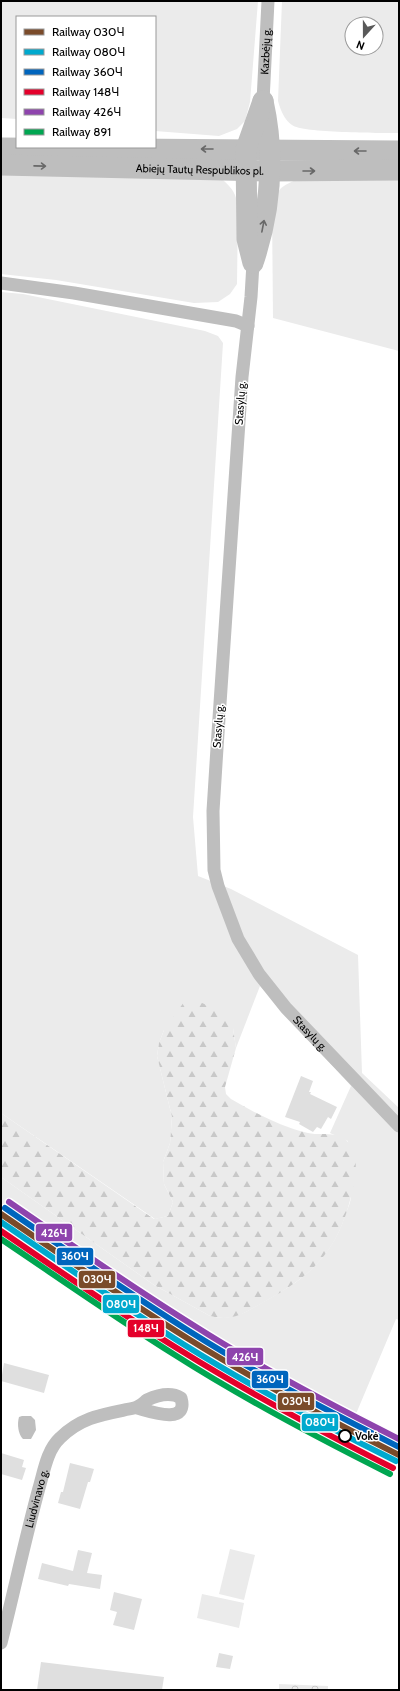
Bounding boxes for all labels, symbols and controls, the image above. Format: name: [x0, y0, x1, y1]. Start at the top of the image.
legend: [16, 16, 156, 148]
north arrow: [344, 16, 384, 56]
text: Railway 030Ч: [52, 24, 124, 39]
street label: Kazbėjų g.: [257, 27, 274, 75]
text: N: [354, 37, 367, 53]
text: Railway 080Ч: [52, 44, 125, 59]
text: Railway 360Ч: [52, 64, 123, 79]
text: Railway 148Ч: [52, 84, 119, 99]
text: Railway 426Ч: [52, 104, 121, 119]
text: Railway 891: [52, 124, 111, 139]
one-way arrow: [201, 145, 214, 153]
one-way arrow: [354, 147, 367, 155]
street label: Abiejų Tautų Respublikos pl.: [136, 161, 264, 178]
one-way arrow: [33, 162, 46, 169]
one-way arrow: [302, 167, 315, 175]
one-way arrow: [259, 220, 267, 233]
street label: Stasylų g.: [231, 381, 249, 425]
street label: Stasylų g.: [209, 704, 227, 748]
street label: Stasylų g.: [290, 1013, 331, 1054]
line badge: 426Ч: [35, 1223, 73, 1242]
text: 426Ч: [41, 1226, 67, 1240]
line badge: 360Ч: [56, 1247, 94, 1266]
text: 360Ч: [61, 1249, 89, 1263]
line badge: 030Ч: [78, 1270, 116, 1289]
text: 030Ч: [82, 1272, 112, 1286]
line badge: 080Ч: [102, 1294, 140, 1314]
text: 080Ч: [106, 1297, 136, 1311]
line badge: 148Ч: [127, 1319, 165, 1338]
text: 148Ч: [133, 1321, 159, 1335]
line badge: 426Ч: [226, 1347, 264, 1366]
text: 426Ч: [232, 1350, 258, 1364]
line badge: 360Ч: [251, 1370, 289, 1389]
text: 360Ч: [256, 1372, 284, 1386]
line badge: 030Ч: [277, 1392, 315, 1411]
text: 030Ч: [281, 1394, 311, 1408]
line badge: 080Ч: [301, 1413, 339, 1432]
text: 080Ч: [305, 1415, 335, 1429]
marker: Vokė: [338, 1429, 352, 1443]
place label: Vokė: [355, 1429, 379, 1443]
street label: Liudvinavo g.: [22, 1467, 51, 1529]

